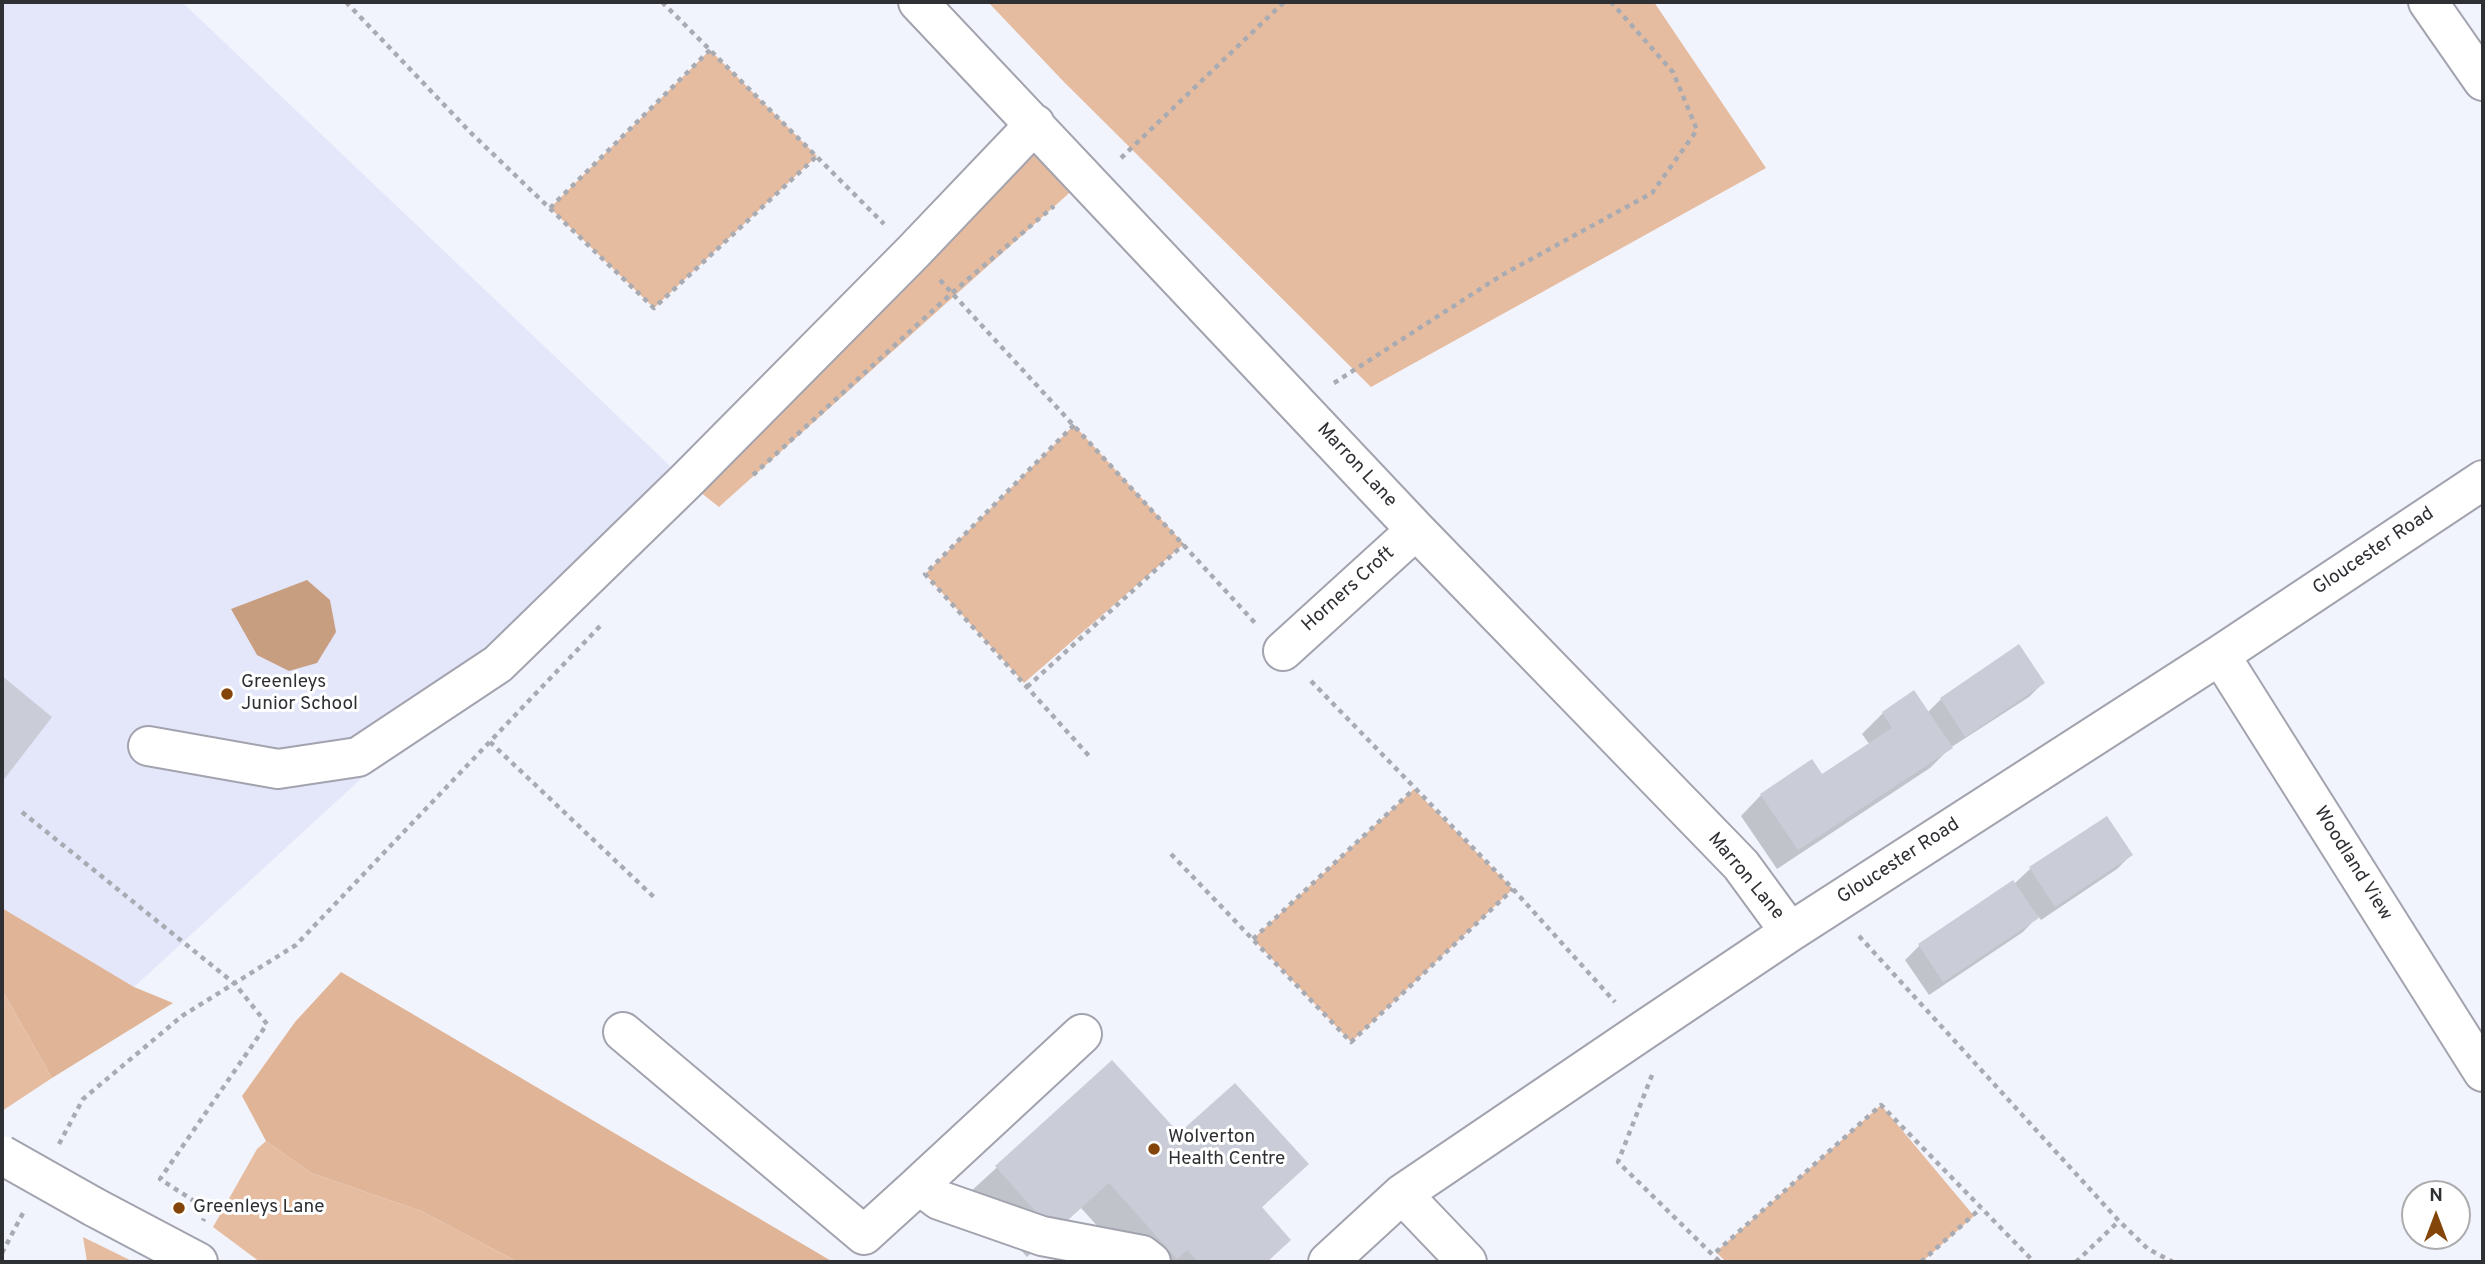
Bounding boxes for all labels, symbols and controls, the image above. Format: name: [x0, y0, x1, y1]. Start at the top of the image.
street label: Marron Lane: [1311, 419, 1401, 513]
street label: Gloucester Road: [2309, 503, 2439, 601]
street label: Horners Croft: [1298, 543, 1400, 637]
place label: Greenleys Junior School: [241, 672, 358, 716]
marker: Greenleys Junior School: [219, 686, 235, 702]
street label: Woodland View: [2308, 803, 2396, 925]
street label: Gloucester Road: [1834, 814, 1964, 910]
street label: Marron Lane: [1702, 829, 1788, 925]
place label: Wolverton Health Centre: [1168, 1127, 1285, 1171]
marker: Wolverton Health Centre: [1146, 1141, 1162, 1157]
north arrow: [2401, 1180, 2471, 1250]
text: N: [2429, 1184, 2443, 1208]
place label: Greenleys Lane: [193, 1197, 325, 1219]
marker: Greenleys Lane: [171, 1200, 187, 1216]

